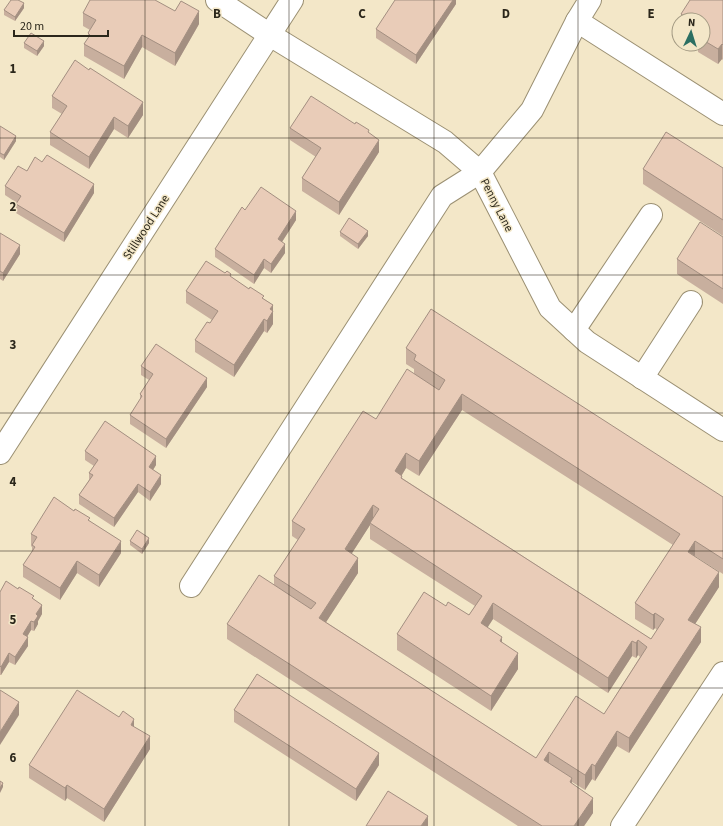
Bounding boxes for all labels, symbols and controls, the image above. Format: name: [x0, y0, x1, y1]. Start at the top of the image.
text: B: [213, 5, 221, 23]
text: C: [358, 5, 366, 23]
text: D: [502, 5, 510, 23]
text: E: [647, 5, 655, 23]
scale bar: [14, 12, 108, 38]
north arrow: [671, 12, 711, 52]
text: N: [687, 15, 696, 30]
text: 20 m: [20, 18, 44, 35]
text: 1: [10, 60, 17, 78]
street label: Penny Lane: [476, 176, 517, 235]
street label: Stillwood Lane: [119, 191, 174, 263]
text: 2: [10, 198, 17, 216]
text: 3: [10, 336, 17, 354]
text: 4: [10, 473, 17, 491]
text: 5: [10, 611, 17, 629]
text: 6: [10, 749, 17, 767]

